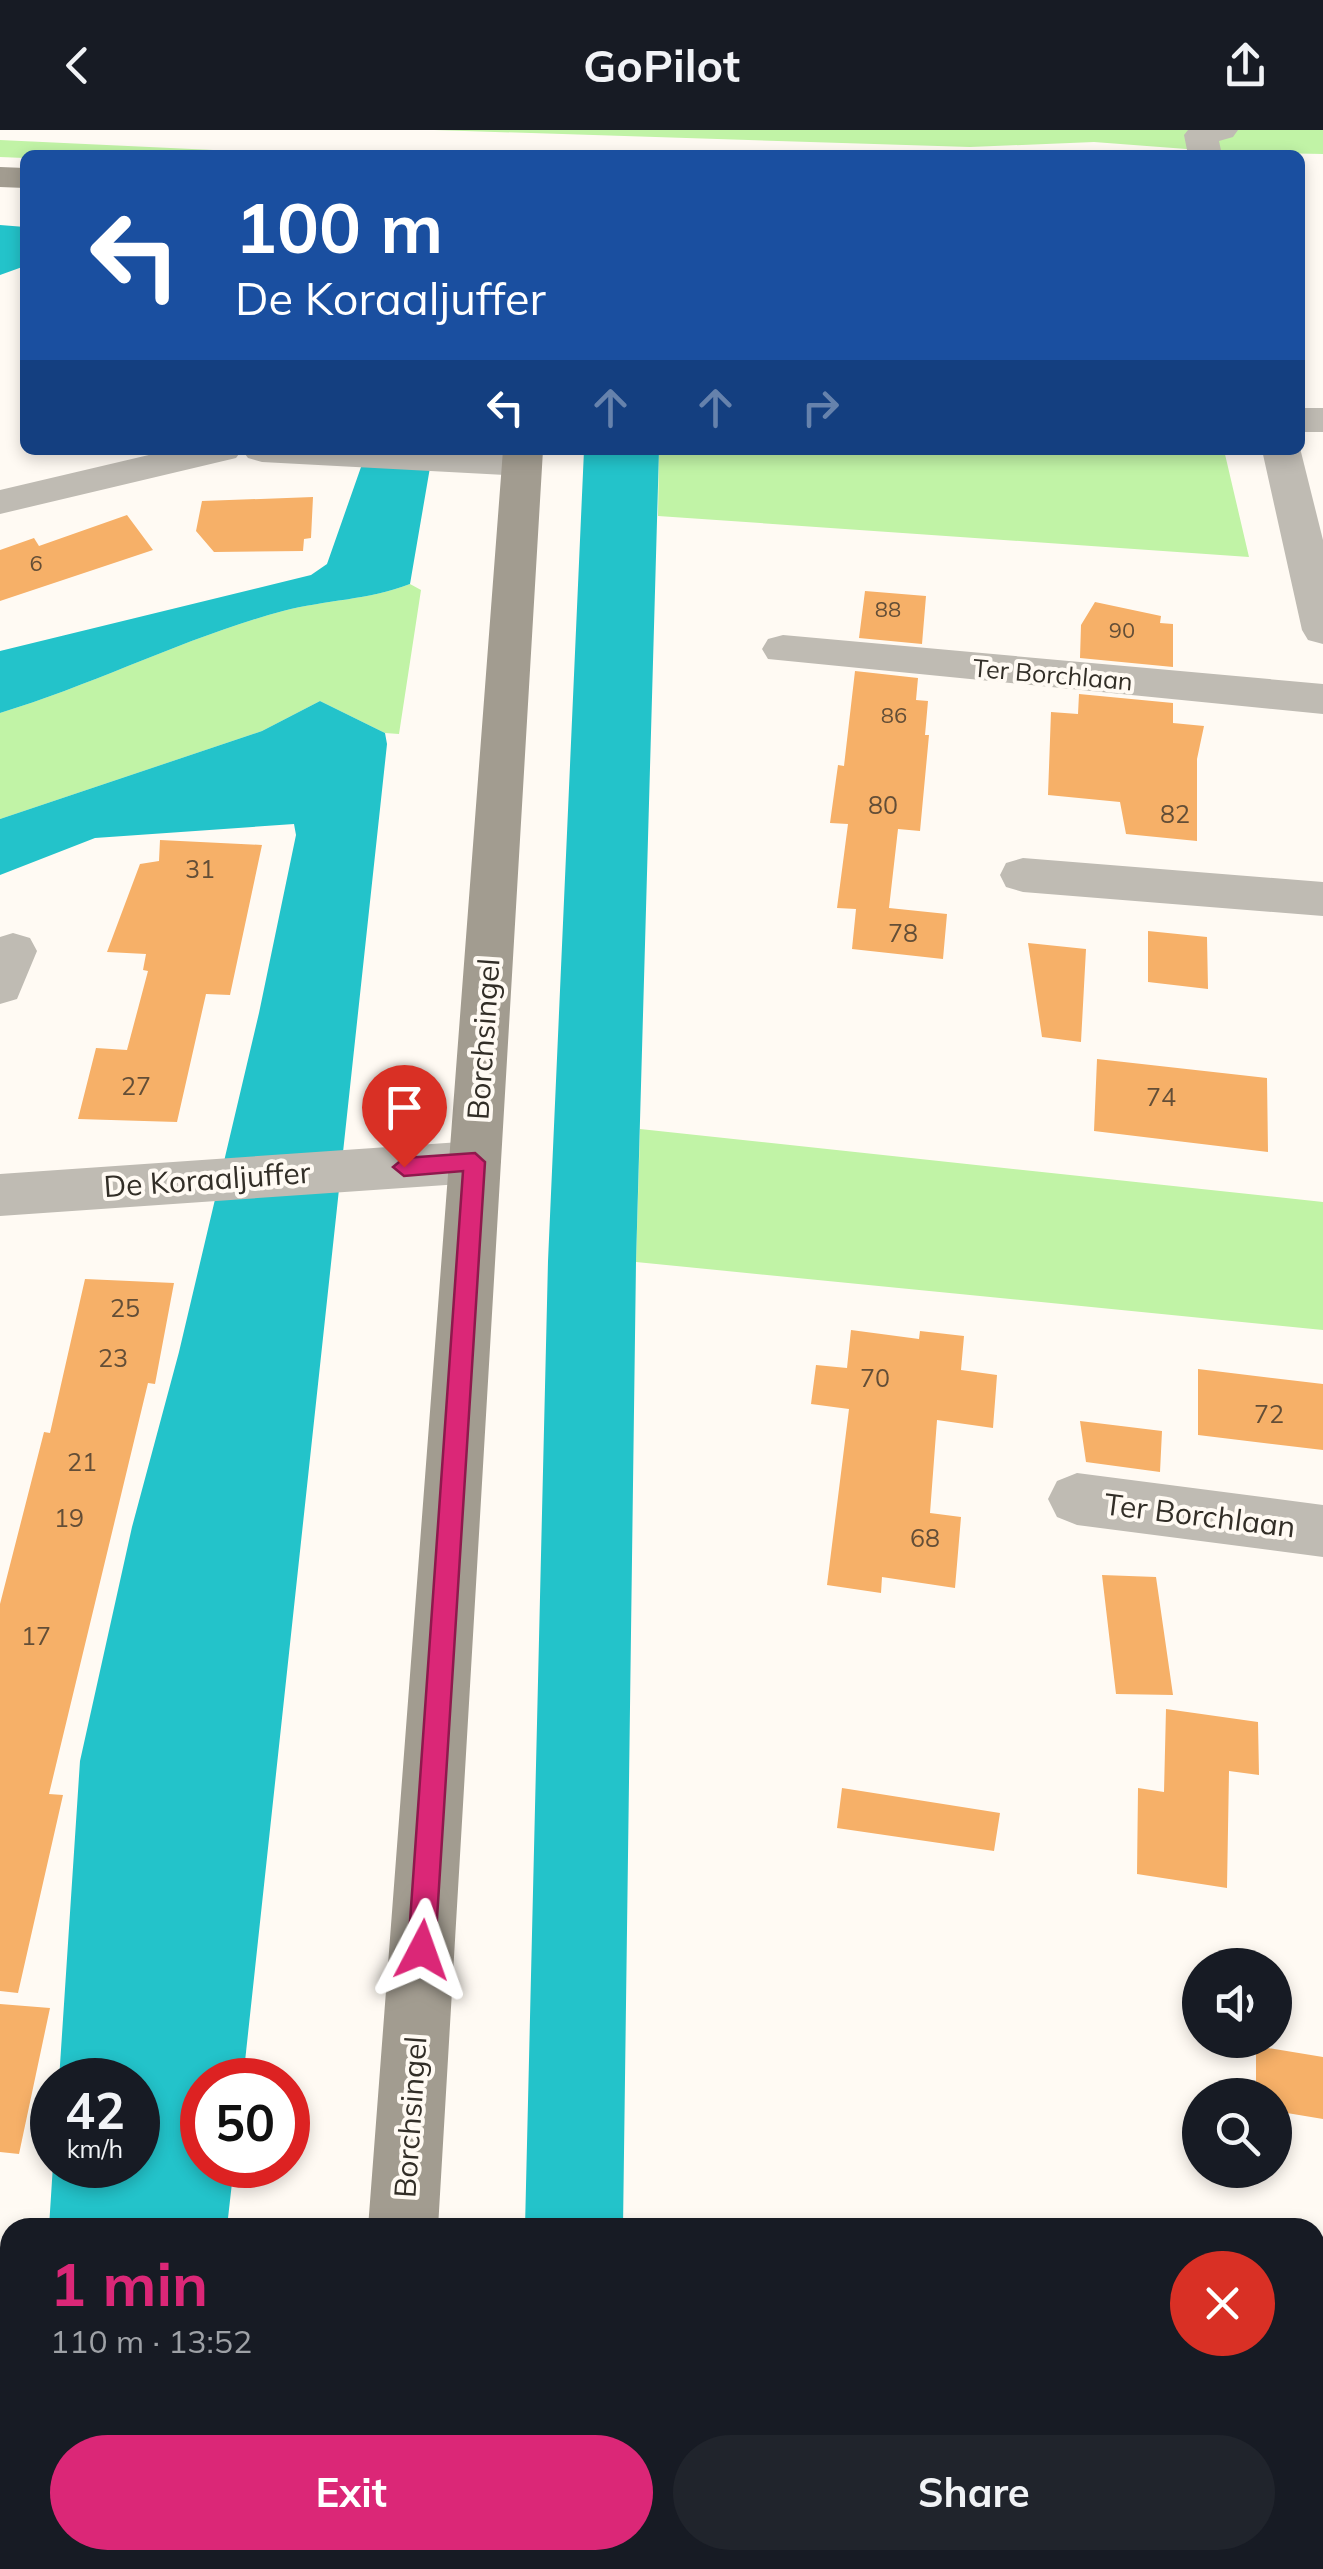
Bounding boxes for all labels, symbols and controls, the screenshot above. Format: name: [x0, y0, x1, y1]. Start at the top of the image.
text: GoPilot: [583, 37, 740, 93]
icon: back: [50, 38, 105, 93]
icon: share: [1218, 38, 1273, 93]
text: 100 m: [235, 183, 443, 271]
icon: left: [70, 190, 200, 320]
text: De Koraaljuffer: [235, 270, 546, 326]
icon: left: [478, 380, 533, 435]
icon: ahead: [583, 380, 638, 435]
icon: ahead: [688, 380, 743, 435]
icon: right: [793, 380, 848, 435]
house number: 6: [29, 549, 43, 577]
house number: 88: [875, 595, 901, 623]
house number: 90: [1109, 616, 1135, 644]
street label: Ter Borchlaan: [972, 652, 1134, 696]
house number: 86: [881, 701, 907, 729]
house number: 80: [868, 789, 898, 820]
house number: 82: [1160, 798, 1190, 829]
house number: 31: [185, 853, 215, 884]
house number: 78: [888, 917, 918, 948]
street label: Borchsingel: [458, 957, 508, 1121]
pin: [362, 1065, 447, 1168]
house number: 27: [121, 1070, 151, 1101]
icon: arrive: [377, 1080, 432, 1135]
house number: 74: [1146, 1081, 1176, 1112]
street label: De Koraaljuffer: [102, 1153, 312, 1205]
house number: 25: [110, 1292, 140, 1323]
house number: 23: [98, 1342, 128, 1373]
house number: 70: [860, 1362, 890, 1393]
house number: 72: [1254, 1398, 1284, 1429]
house number: 21: [67, 1446, 97, 1477]
street label: Ter Borchlaan: [1102, 1484, 1298, 1546]
house number: 19: [54, 1502, 84, 1533]
house number: 68: [910, 1522, 940, 1553]
house number: 17: [21, 1620, 51, 1651]
position arrow: [370, 1898, 474, 2002]
map controls: [1182, 1948, 1292, 2188]
button: sound: [1182, 1948, 1292, 2058]
street label: Borchsingel: [385, 2035, 435, 2199]
speed limit sign: 50: [180, 2058, 310, 2188]
button: search: [1182, 2078, 1292, 2188]
text: 42: [65, 2079, 125, 2142]
text: km/h: [67, 2133, 123, 2164]
text: 1 min: [50, 2246, 208, 2321]
button: close: [1170, 2251, 1275, 2356]
text: 110 m · 13:52: [50, 2321, 252, 2361]
button: Exit: [50, 2435, 653, 2550]
button: Share: [673, 2435, 1275, 2550]

